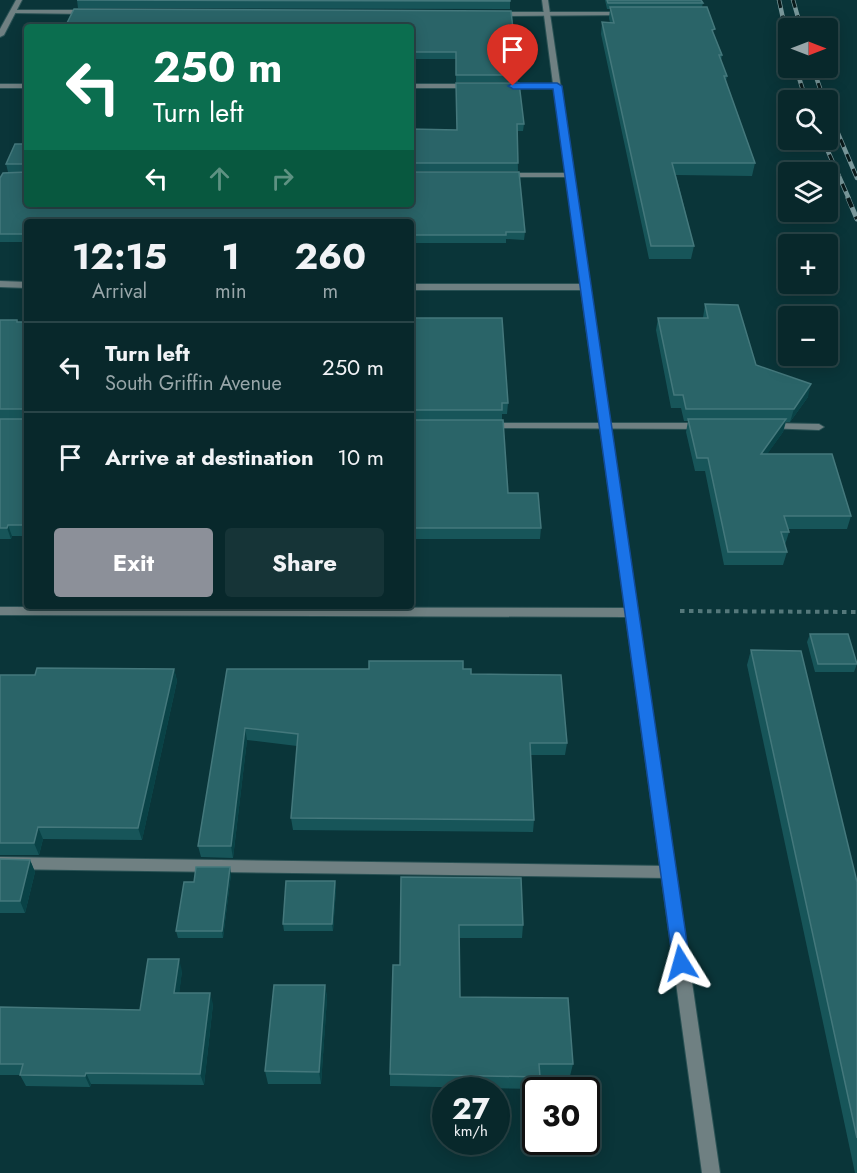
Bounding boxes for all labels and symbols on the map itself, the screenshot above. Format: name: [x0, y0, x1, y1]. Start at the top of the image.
north arrow: [778, 18, 838, 78]
pin: [487, 24, 538, 86]
position arrow: [649, 931, 713, 995]
speed limit sign: 30: [522, 1077, 600, 1155]

